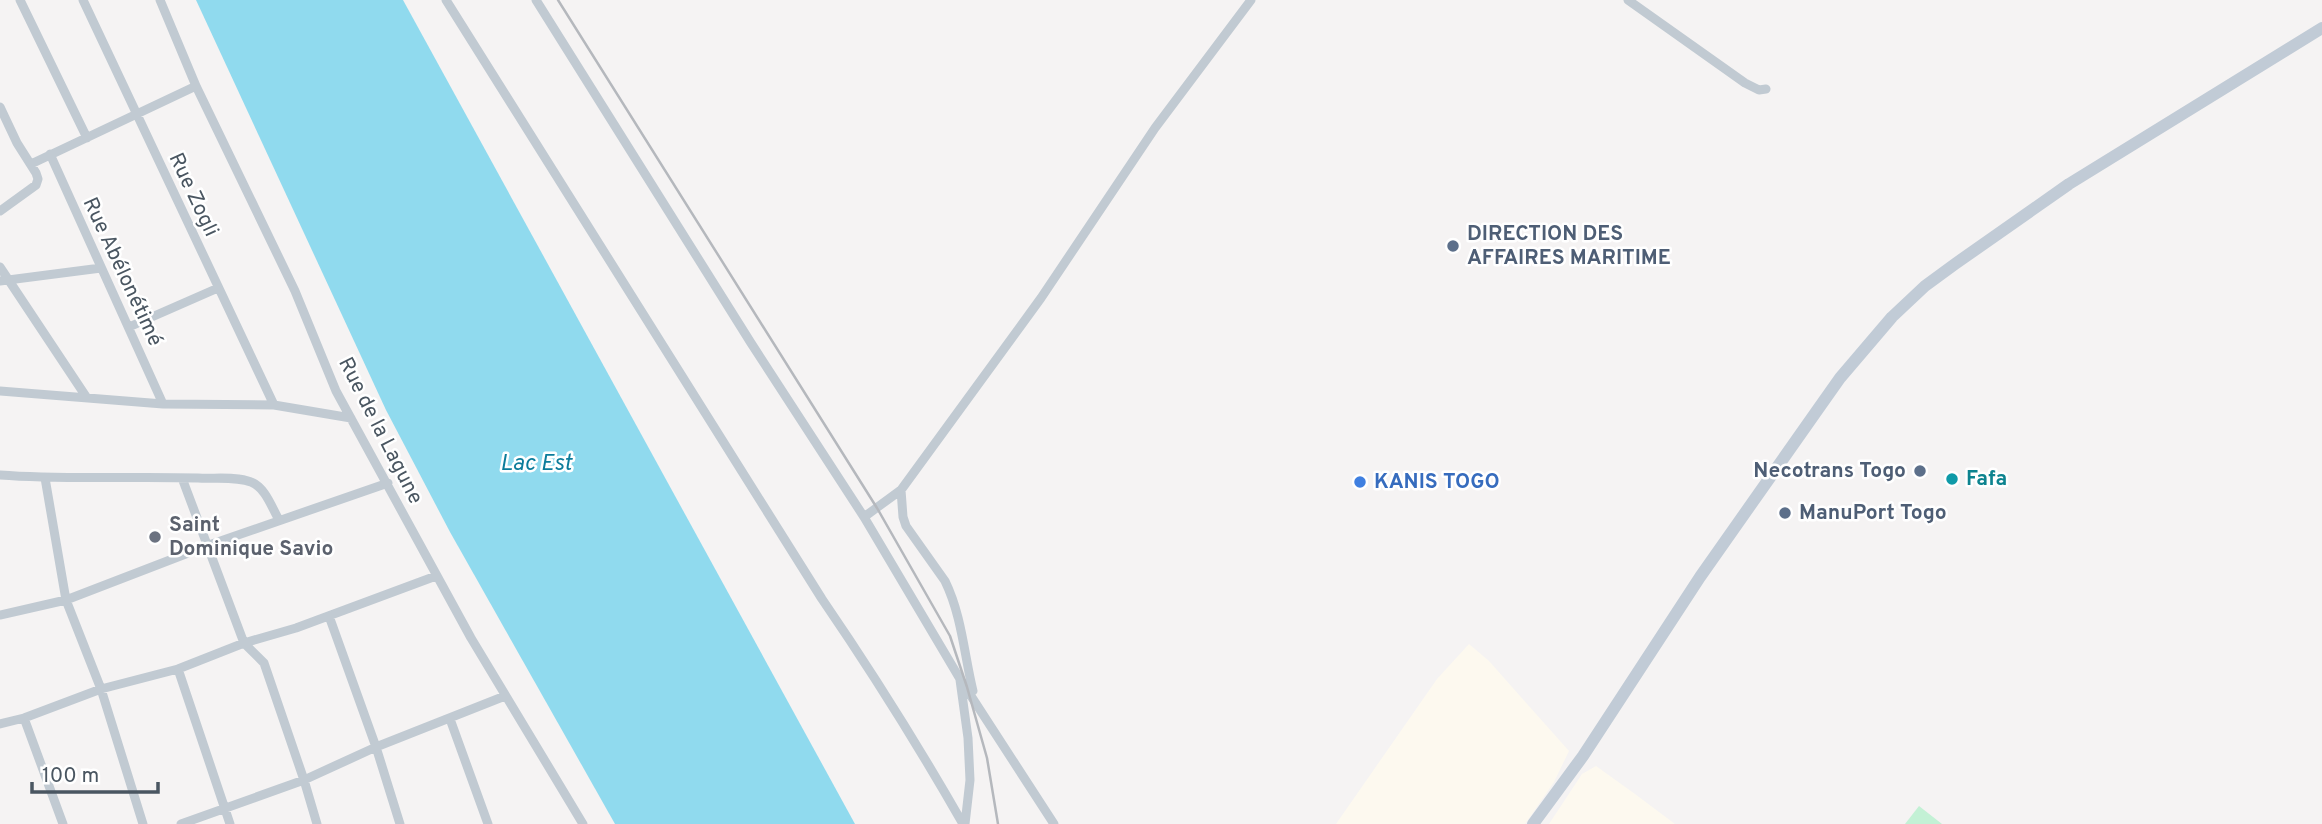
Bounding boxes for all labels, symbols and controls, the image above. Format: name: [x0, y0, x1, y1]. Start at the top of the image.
street label: Rue Zogli: [162, 149, 224, 241]
street label: Rue Abélonétimé: [76, 193, 168, 351]
place label: DIRECTION DES AFFAIRES MARITIME: [1467, 221, 1671, 272]
marker: DIRECTION DES AFFAIRES MARITIME: [1445, 238, 1461, 254]
street label: Rue de la Lagune: [331, 353, 429, 509]
water label: Lac Est: [500, 450, 574, 479]
place label: Necotrans Togo: [1753, 458, 1906, 485]
marker: Necotrans Togo: [1912, 463, 1928, 479]
place label: Fafa: [1966, 466, 2007, 493]
place label: KANIS TOGO: [1374, 469, 1500, 496]
marker: Fafa: [1944, 471, 1960, 487]
marker: KANIS TOGO: [1352, 474, 1368, 490]
place label: ManuPort Togo: [1799, 500, 1947, 527]
marker: ManuPort Togo: [1777, 505, 1793, 521]
place label: Saint Dominique Savio: [169, 512, 333, 563]
marker: Saint Dominique Savio: [147, 529, 163, 545]
scale bar: [32, 750, 158, 794]
text: 100 m: [42, 763, 99, 790]

